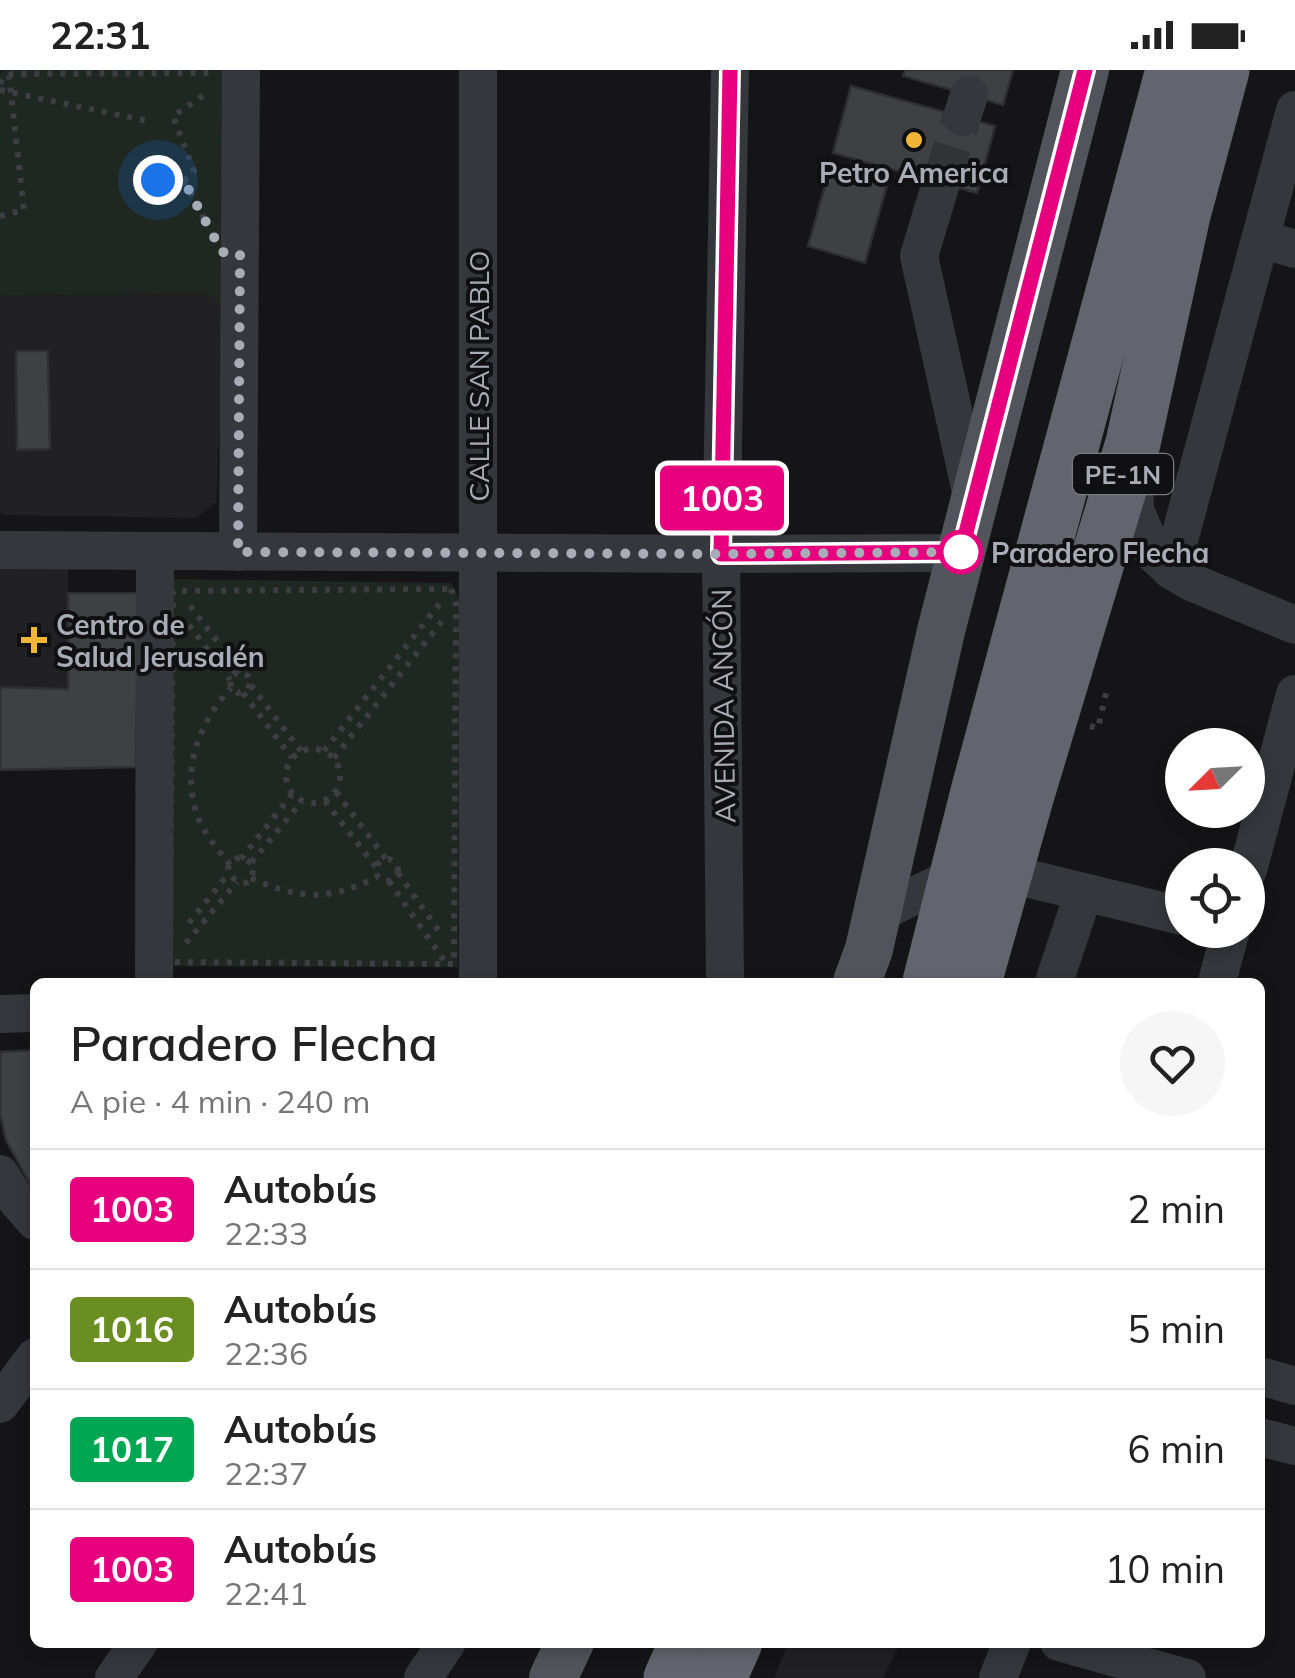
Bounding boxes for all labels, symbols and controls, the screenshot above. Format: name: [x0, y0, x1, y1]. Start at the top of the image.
text: 22:31: [50, 11, 151, 59]
marker: Petro America: [903, 129, 925, 151]
your location: [133, 155, 183, 205]
place label: Petro America: [819, 155, 1009, 190]
street label: CALLE SAN PABLO: [461, 250, 496, 502]
road number: PE-1N: [1073, 454, 1173, 494]
line badge: 1003: [652, 466, 792, 530]
text: 1003: [680, 476, 764, 520]
marker: Paradero Flecha: [940, 531, 982, 573]
place label: Paradero Flecha: [991, 535, 1209, 570]
street label: AVENIDA ANCÓN: [703, 589, 743, 823]
place label: Centro de Salud Jerusalén: [56, 607, 265, 674]
marker: Centro de Salud Jerusalén: [21, 627, 47, 653]
north arrow: [1165, 728, 1265, 828]
map controls: [1165, 728, 1265, 948]
button: locate: [1165, 848, 1265, 948]
button: heart: [1120, 1011, 1225, 1116]
text: Paradero Flecha: [70, 1013, 438, 1073]
text: A pie · 4 min · 240 m: [70, 1081, 370, 1121]
text: Autobús: [224, 1165, 377, 1213]
text: 2 min: [1128, 1185, 1225, 1233]
text: 1003: [90, 1187, 174, 1231]
text: 22:33: [224, 1213, 308, 1253]
text: Autobús: [224, 1285, 377, 1333]
text: 5 min: [1128, 1305, 1225, 1353]
text: 1016: [90, 1307, 174, 1351]
text: 22:36: [224, 1333, 308, 1373]
text: Autobús: [224, 1405, 377, 1453]
text: 6 min: [1128, 1425, 1225, 1473]
text: 1017: [90, 1427, 174, 1471]
text: 22:37: [224, 1453, 308, 1493]
text: Autobús: [224, 1525, 377, 1573]
text: 10 min: [1105, 1545, 1225, 1593]
text: 1003: [90, 1547, 174, 1591]
text: 22:41: [224, 1573, 308, 1613]

